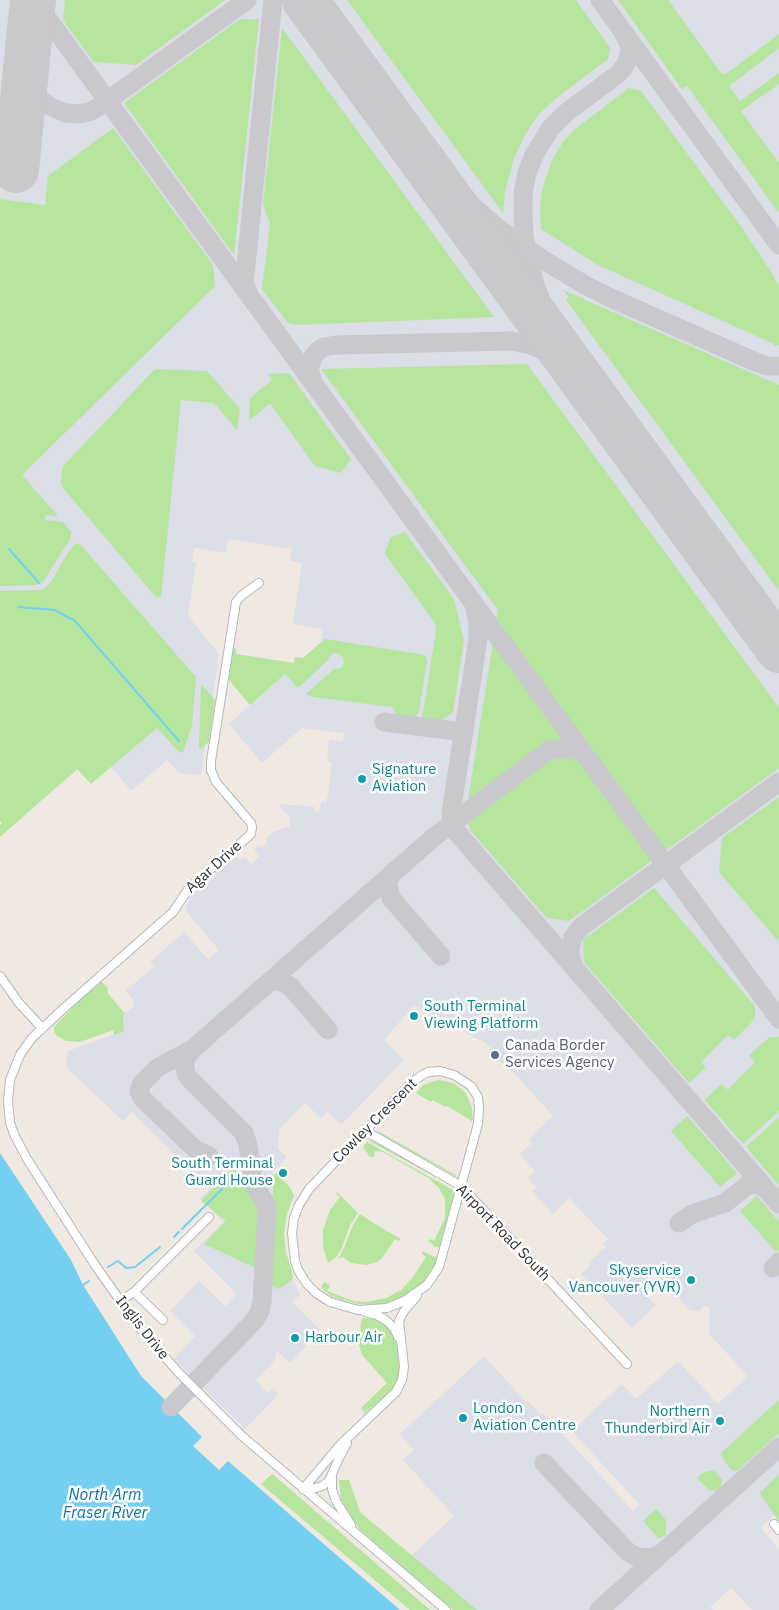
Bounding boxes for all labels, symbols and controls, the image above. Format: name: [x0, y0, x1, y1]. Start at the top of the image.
place label: Signature Aviation: [372, 761, 436, 796]
marker: Signature Aviation: [356, 773, 368, 785]
street label: Agar Drive: [182, 837, 246, 897]
place label: South Terminal Viewing Platform: [424, 998, 538, 1033]
marker: South Terminal Viewing Platform: [408, 1010, 420, 1022]
place label: Canada Border Services Agency: [505, 1037, 614, 1072]
marker: Canada Border Services Agency: [489, 1049, 501, 1061]
street label: Cowley Crescent: [329, 1075, 421, 1167]
place label: South Terminal Guard House: [171, 1155, 273, 1190]
marker: South Terminal Guard House: [277, 1167, 289, 1179]
street label: Airport Road South: [452, 1181, 554, 1285]
place label: Skyservice Vancouver (YVR): [569, 1262, 681, 1297]
marker: Skyservice Vancouver (YVR): [685, 1274, 697, 1286]
street label: Inglis Drive: [112, 1293, 172, 1363]
place label: Harbour Air: [305, 1329, 383, 1347]
marker: Harbour Air: [289, 1332, 301, 1344]
place label: London Aviation Centre: [473, 1400, 576, 1435]
place label: Northern Thunderbird Air: [604, 1403, 710, 1438]
marker: London Aviation Centre: [457, 1412, 469, 1424]
marker: Northern Thunderbird Air: [714, 1415, 726, 1427]
water label: North Arm Fraser River: [63, 1485, 147, 1523]

